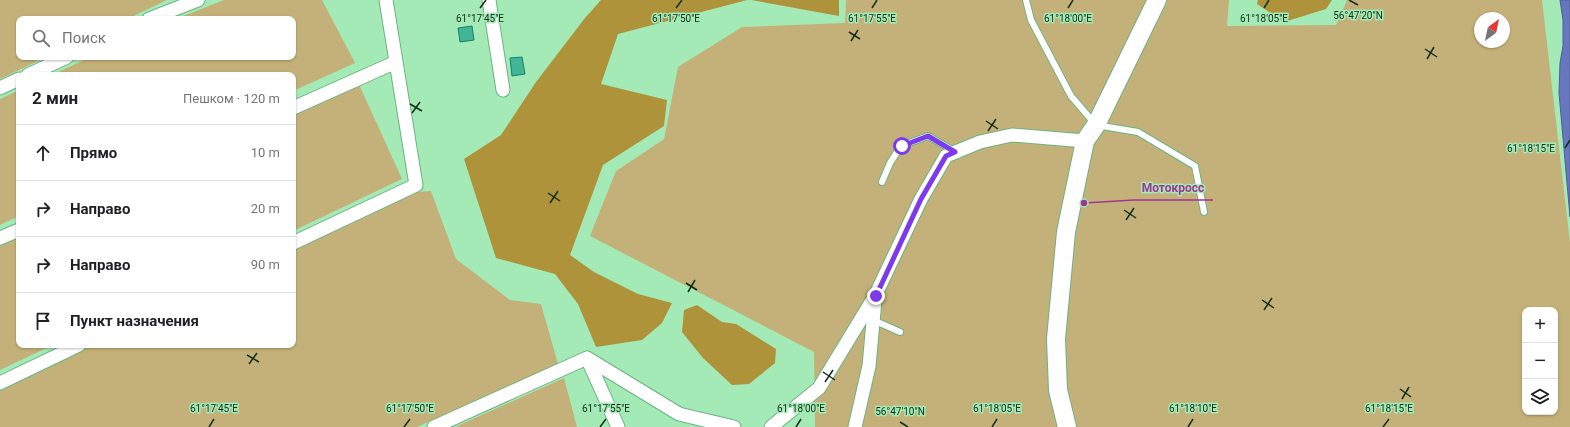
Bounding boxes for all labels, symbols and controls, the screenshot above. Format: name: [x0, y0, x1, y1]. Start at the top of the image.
text: 56°47'20"N: [1333, 10, 1383, 21]
north arrow: [1474, 12, 1510, 48]
text: 61°17'45"E: [456, 13, 504, 24]
text: 61°17'50"E: [652, 13, 700, 24]
text: 61°17'55"E: [848, 13, 896, 24]
text: 61°18'00"E: [1044, 13, 1092, 24]
text: 61°18'05"E: [1240, 13, 1288, 24]
search box: [16, 16, 296, 60]
icon: search: [30, 27, 52, 49]
text: Поиск: [62, 29, 106, 47]
text: 2 мин: [32, 88, 78, 108]
text: Пешком · 120 m: [183, 91, 280, 106]
route start: [893, 137, 911, 155]
icon: ahead: [32, 142, 54, 164]
text: 61°18'15"E: [1507, 143, 1555, 154]
text: Прямо: [70, 144, 117, 162]
text: 10 m: [251, 145, 280, 160]
callout: Мотокросс: [1134, 176, 1213, 200]
text: Мотокросс: [1142, 181, 1204, 195]
icon: right: [32, 198, 54, 220]
text: Направо: [70, 200, 131, 218]
text: 20 m: [251, 201, 280, 216]
icon: right: [32, 254, 54, 276]
text: Направо: [70, 256, 131, 274]
text: 90 m: [251, 257, 280, 272]
route end: [867, 287, 885, 305]
map controls: [1522, 307, 1558, 415]
button: +: [1522, 307, 1558, 343]
icon: arrive: [32, 310, 54, 332]
text: Пункт назначения: [70, 312, 199, 330]
button: −: [1522, 343, 1558, 379]
button: layers: [1522, 379, 1558, 415]
text: 61°17'45"E: [190, 403, 238, 414]
text: 61°17'50"E: [386, 403, 434, 414]
text: 61°17'55"E: [582, 403, 630, 414]
text: 61°18'00"E: [777, 403, 825, 414]
text: 61°18'05"E: [973, 403, 1021, 414]
text: 61°18'10"E: [1169, 403, 1217, 414]
text: 61°18'15"E: [1365, 403, 1413, 414]
text: 56°47'10"N: [875, 406, 925, 417]

